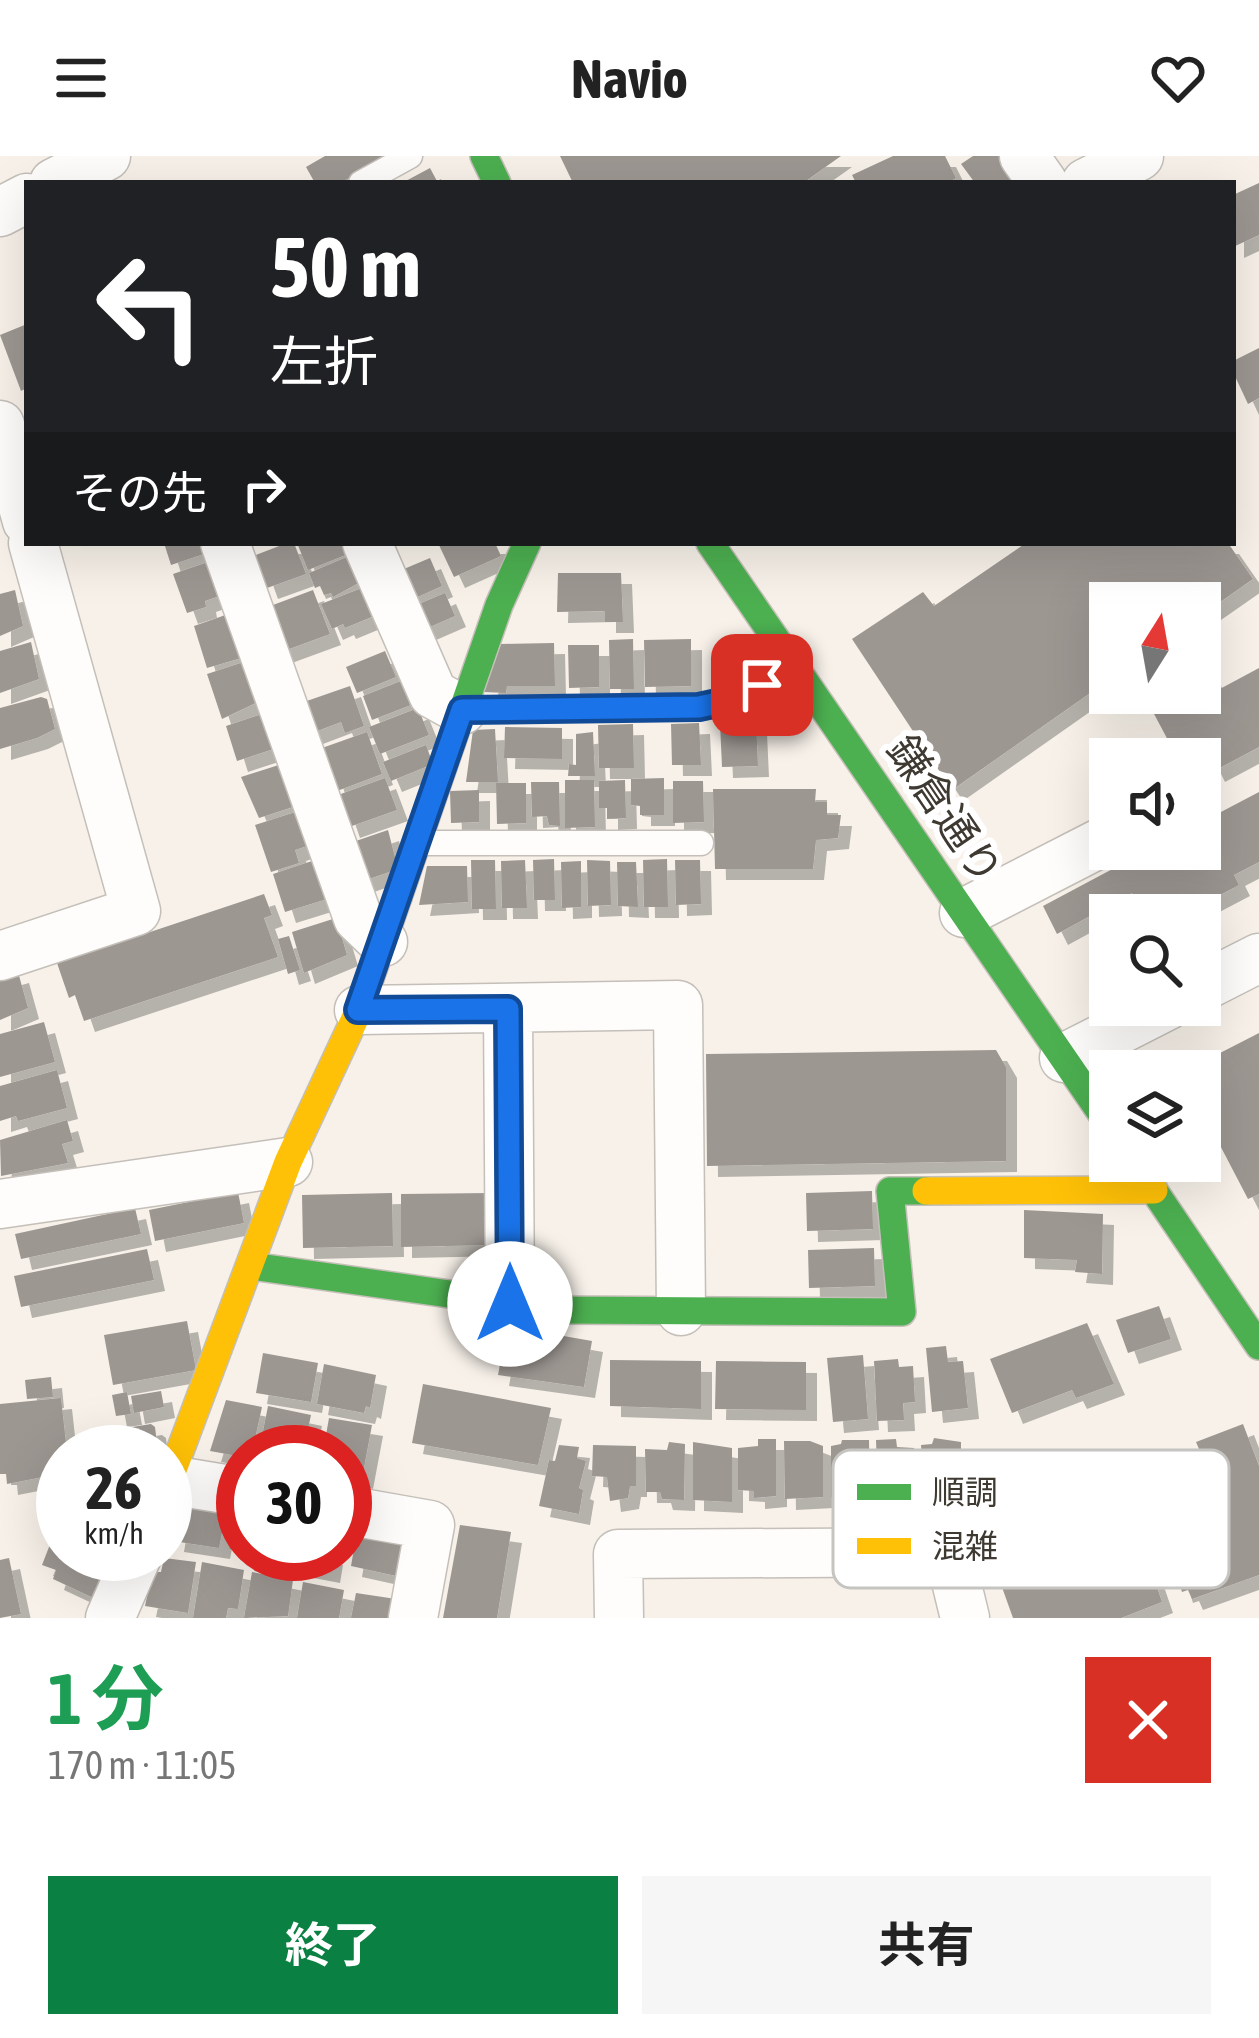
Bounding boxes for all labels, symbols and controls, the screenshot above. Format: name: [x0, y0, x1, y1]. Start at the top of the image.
icon: menu: [48, 45, 114, 111]
icon: heart: [1145, 45, 1211, 111]
text: Navio: [571, 48, 688, 109]
text: 50 m: [270, 219, 421, 315]
icon: left: [72, 228, 228, 384]
text: 左折: [270, 331, 378, 392]
icon: right: [231, 456, 297, 522]
text: その先: [72, 467, 207, 519]
north arrow: [1089, 582, 1221, 714]
map controls: [1089, 582, 1221, 1182]
pin: [711, 634, 813, 736]
icon: arrive: [729, 652, 795, 718]
street label: 鎌倉通り: [878, 727, 1012, 893]
button: sound: [1089, 738, 1221, 870]
button: search: [1089, 894, 1221, 1026]
button: layers: [1089, 1050, 1221, 1182]
position arrow: [447, 1241, 573, 1367]
speed limit sign: 30: [216, 1425, 372, 1581]
legend: [833, 1450, 1229, 1588]
text: 26: [86, 1453, 142, 1522]
text: 順調: [932, 1473, 998, 1511]
text: km/h: [84, 1516, 144, 1550]
text: 混雑: [932, 1527, 998, 1565]
text: 1 分: [48, 1657, 164, 1739]
button: close: [1085, 1657, 1211, 1783]
text: 170 m · 11:05: [48, 1743, 237, 1787]
button: 終了: [48, 1876, 618, 2014]
button: 共有: [642, 1876, 1211, 2014]

